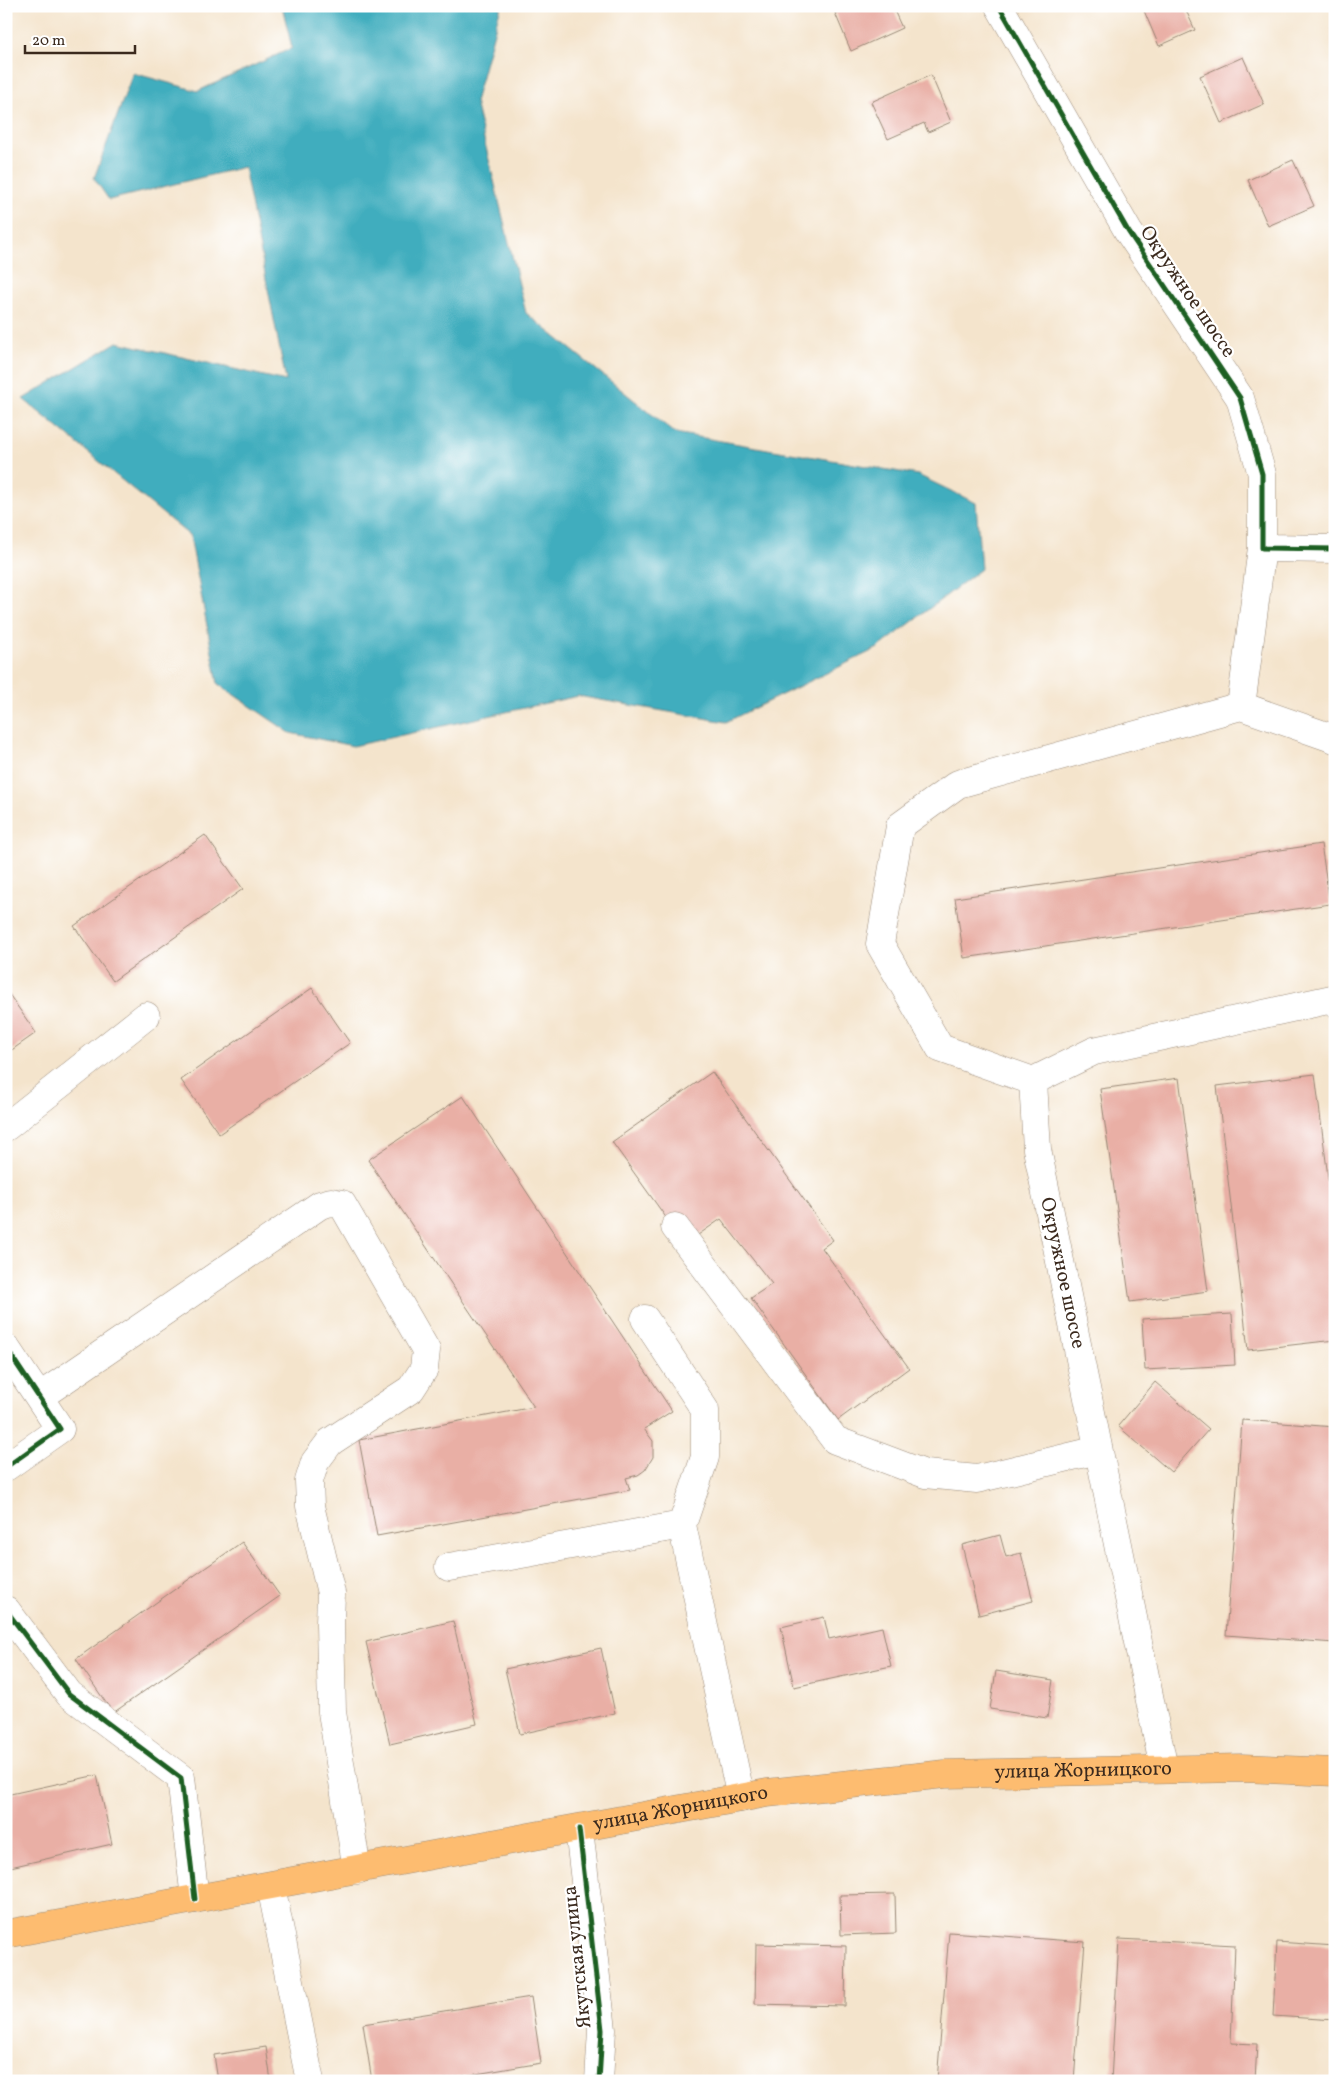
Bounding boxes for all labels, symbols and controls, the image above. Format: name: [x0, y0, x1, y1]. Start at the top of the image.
scale bar: [25, 22, 135, 54]
text: 20 m: [32, 31, 65, 52]
street label: Окружное шоссе: [1132, 220, 1242, 364]
street label: Окружное шоссе: [1032, 1195, 1092, 1351]
street label: улица Жорницкого: [994, 1755, 1172, 1787]
street label: улица Жорницкого: [591, 1779, 770, 1839]
street label: Якутская улица: [557, 1884, 599, 2030]

